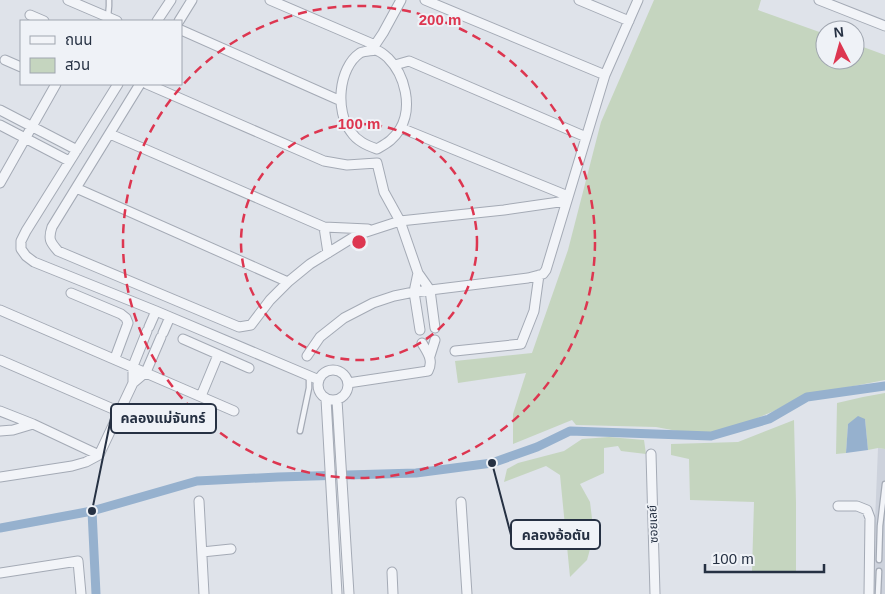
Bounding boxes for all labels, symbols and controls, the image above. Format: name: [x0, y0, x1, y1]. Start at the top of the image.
text: 200 m: [419, 11, 461, 28]
legend: [20, 20, 182, 85]
north arrow: [815, 20, 865, 70]
text: N: [833, 24, 845, 41]
text: ถนน: [65, 31, 92, 48]
text: สวน: [65, 56, 90, 73]
text: 100 m: [338, 115, 380, 132]
centre of rings: [350, 233, 368, 251]
callout: คลองแม่จันทร์: [111, 404, 216, 433]
text: คลองแม่จันทร์: [121, 410, 206, 426]
street label: ซอยเลย์: [645, 505, 661, 543]
callout: คลองอ้อตัน: [511, 520, 600, 549]
text: คลองอ้อตัน: [522, 527, 590, 543]
scale bar: [705, 542, 824, 574]
text: 100 m: [712, 550, 754, 567]

